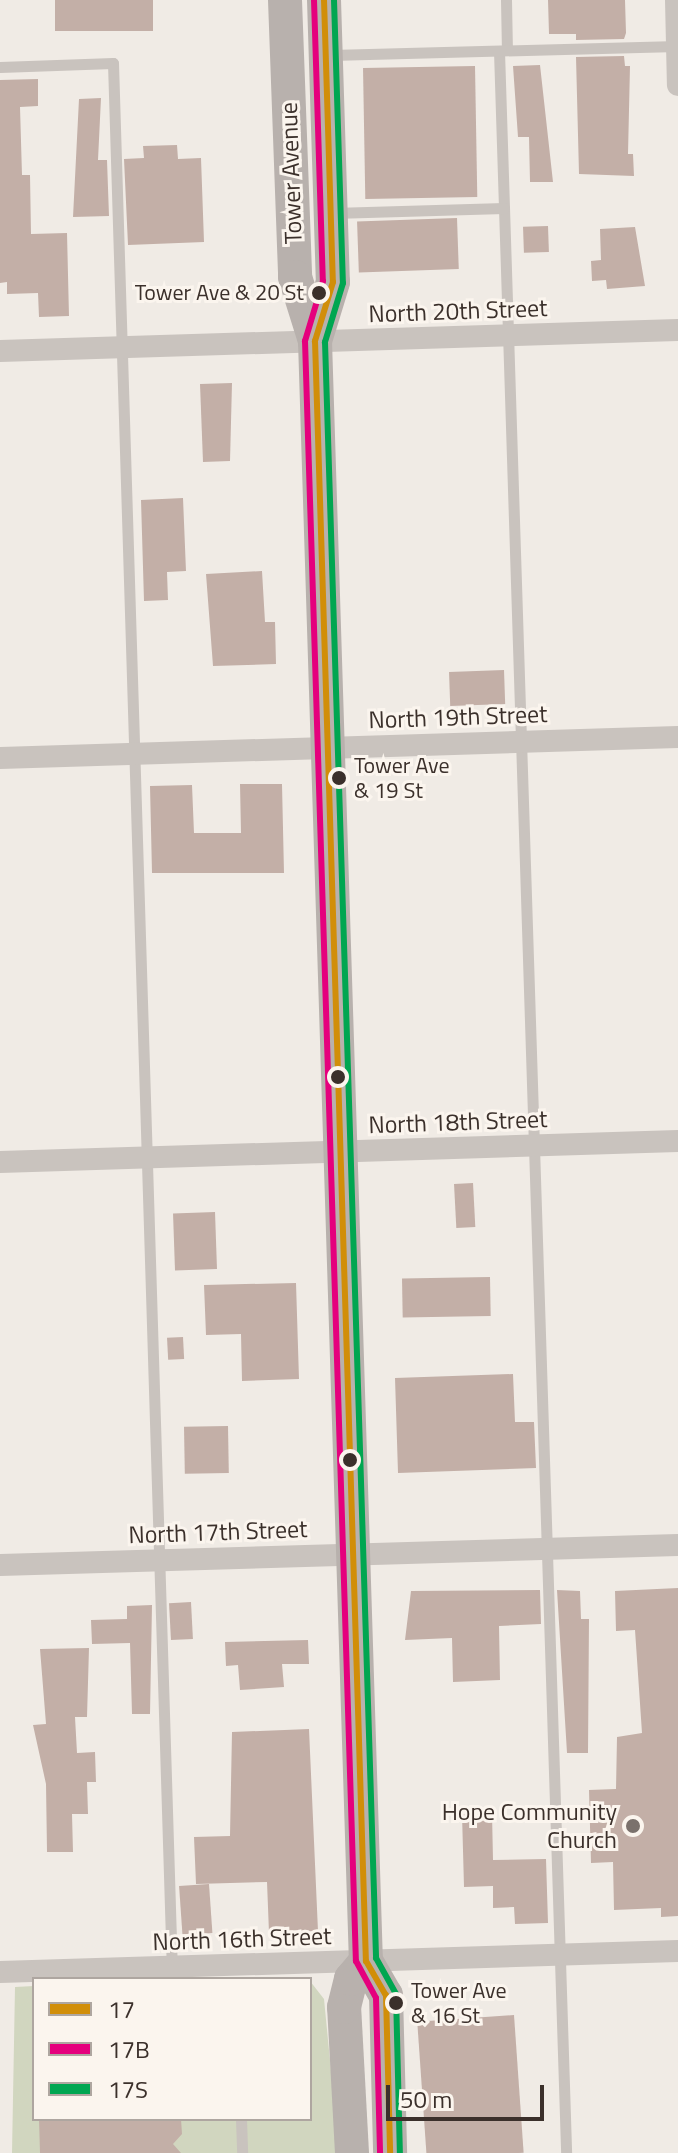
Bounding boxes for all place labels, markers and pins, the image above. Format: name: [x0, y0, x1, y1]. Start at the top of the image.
place label: Tower Ave & 20 St: [135, 280, 304, 306]
marker: Tower Ave & 20 St: [311, 285, 327, 301]
place label: Tower Ave & 19 St: [354, 752, 450, 804]
marker: Tower Ave & 19 St: [331, 770, 347, 786]
unlabelled marker: [330, 1069, 346, 1085]
unlabelled marker: [342, 1452, 358, 1468]
place label: Hope Community Church: [442, 1798, 617, 1854]
marker: Hope Community Church: [624, 1817, 642, 1835]
place label: Tower Ave & 16 St: [411, 1977, 507, 2028]
marker: Tower Ave & 16 St: [388, 1995, 404, 2011]

